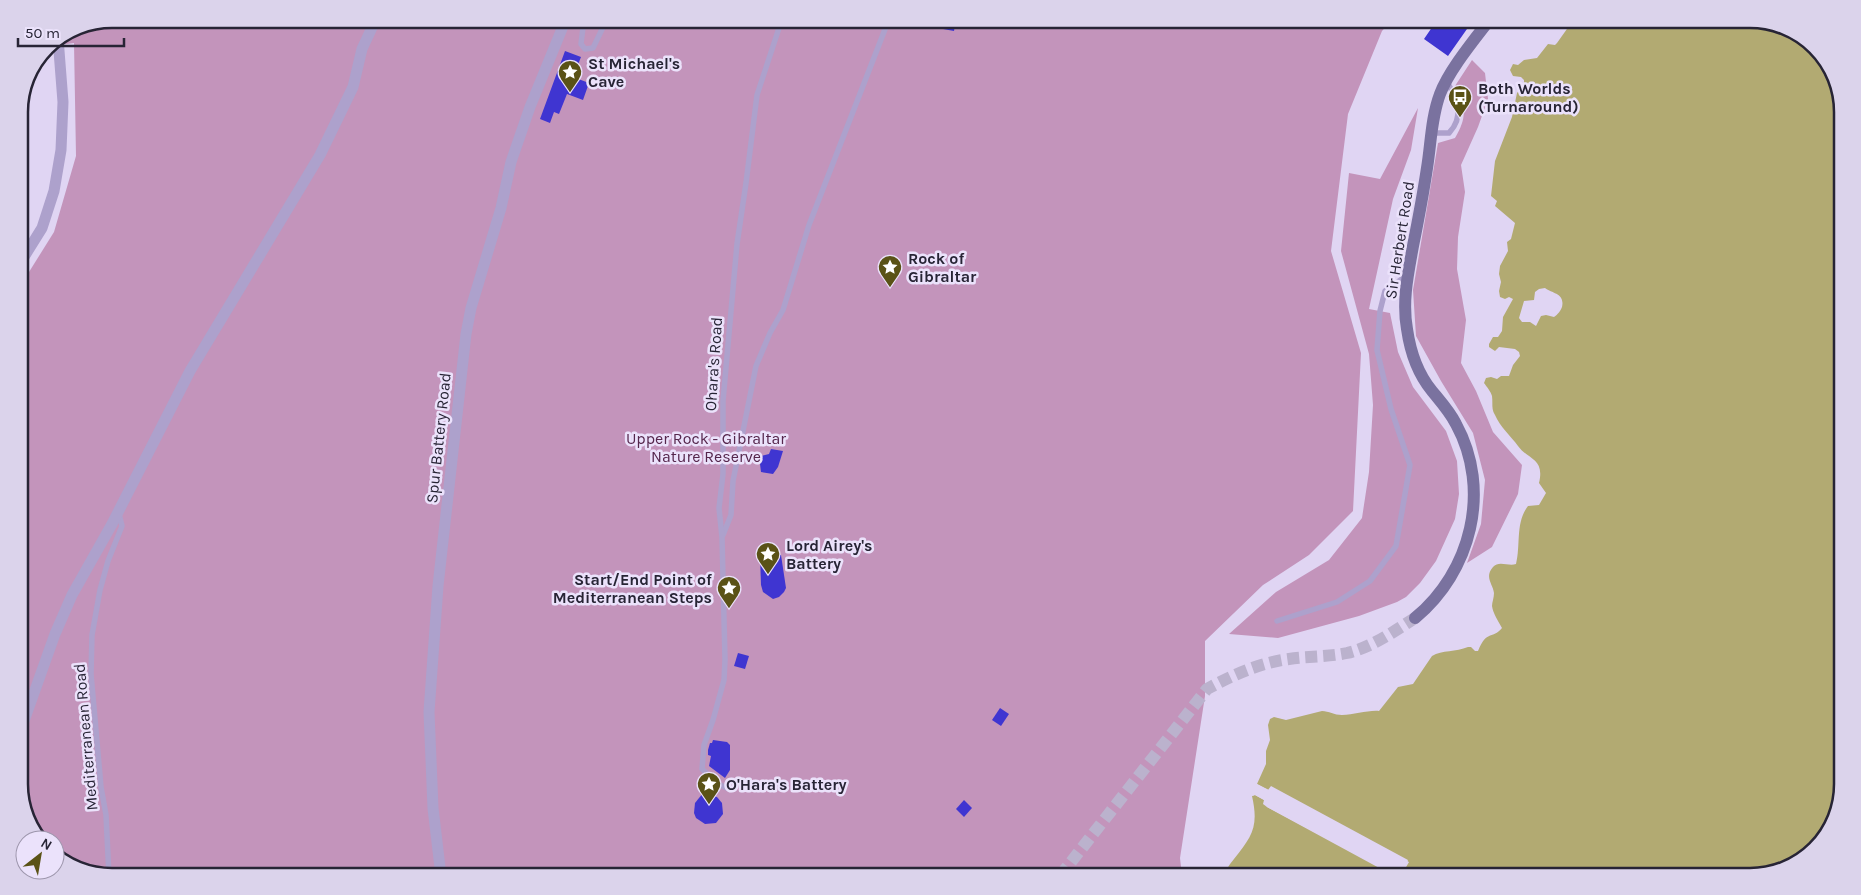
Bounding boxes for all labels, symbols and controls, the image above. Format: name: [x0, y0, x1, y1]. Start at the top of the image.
scale bar: [18, 15, 124, 47]
text: 50 m: [25, 24, 60, 42]
place label: St Michael's Cave: [588, 54, 680, 91]
place icon: St Michael's Cave: [557, 59, 583, 93]
place label: Both Worlds (Turnaround): [1478, 79, 1579, 116]
bus stop icon: Both Worlds (Turnaround): [1447, 84, 1473, 118]
street label: Sir Herbert Road: [1381, 180, 1418, 300]
place label: Rock of Gibraltar: [908, 249, 977, 286]
place icon: Rock of Gibraltar: [877, 254, 903, 288]
street label: Ohara's Road: [701, 316, 726, 412]
street label: Spur Battery Road: [422, 372, 455, 504]
park label: Upper Rock - Gibraltar Nature Reserve: [626, 429, 786, 466]
place label: Lord Airey's Battery: [786, 536, 873, 573]
place icon: Lord Airey's Battery: [755, 541, 781, 575]
place label: Start/End Point of Mediterranean Steps: [553, 570, 712, 607]
place icon: Start/End Point of Mediterranean Steps: [716, 575, 742, 609]
street label: Mediterranean Road: [70, 663, 101, 811]
place icon: O'Hara's Battery: [696, 771, 722, 805]
place label: O'Hara's Battery: [726, 775, 847, 794]
north arrow: [15, 830, 65, 880]
text: N: [38, 834, 55, 854]

